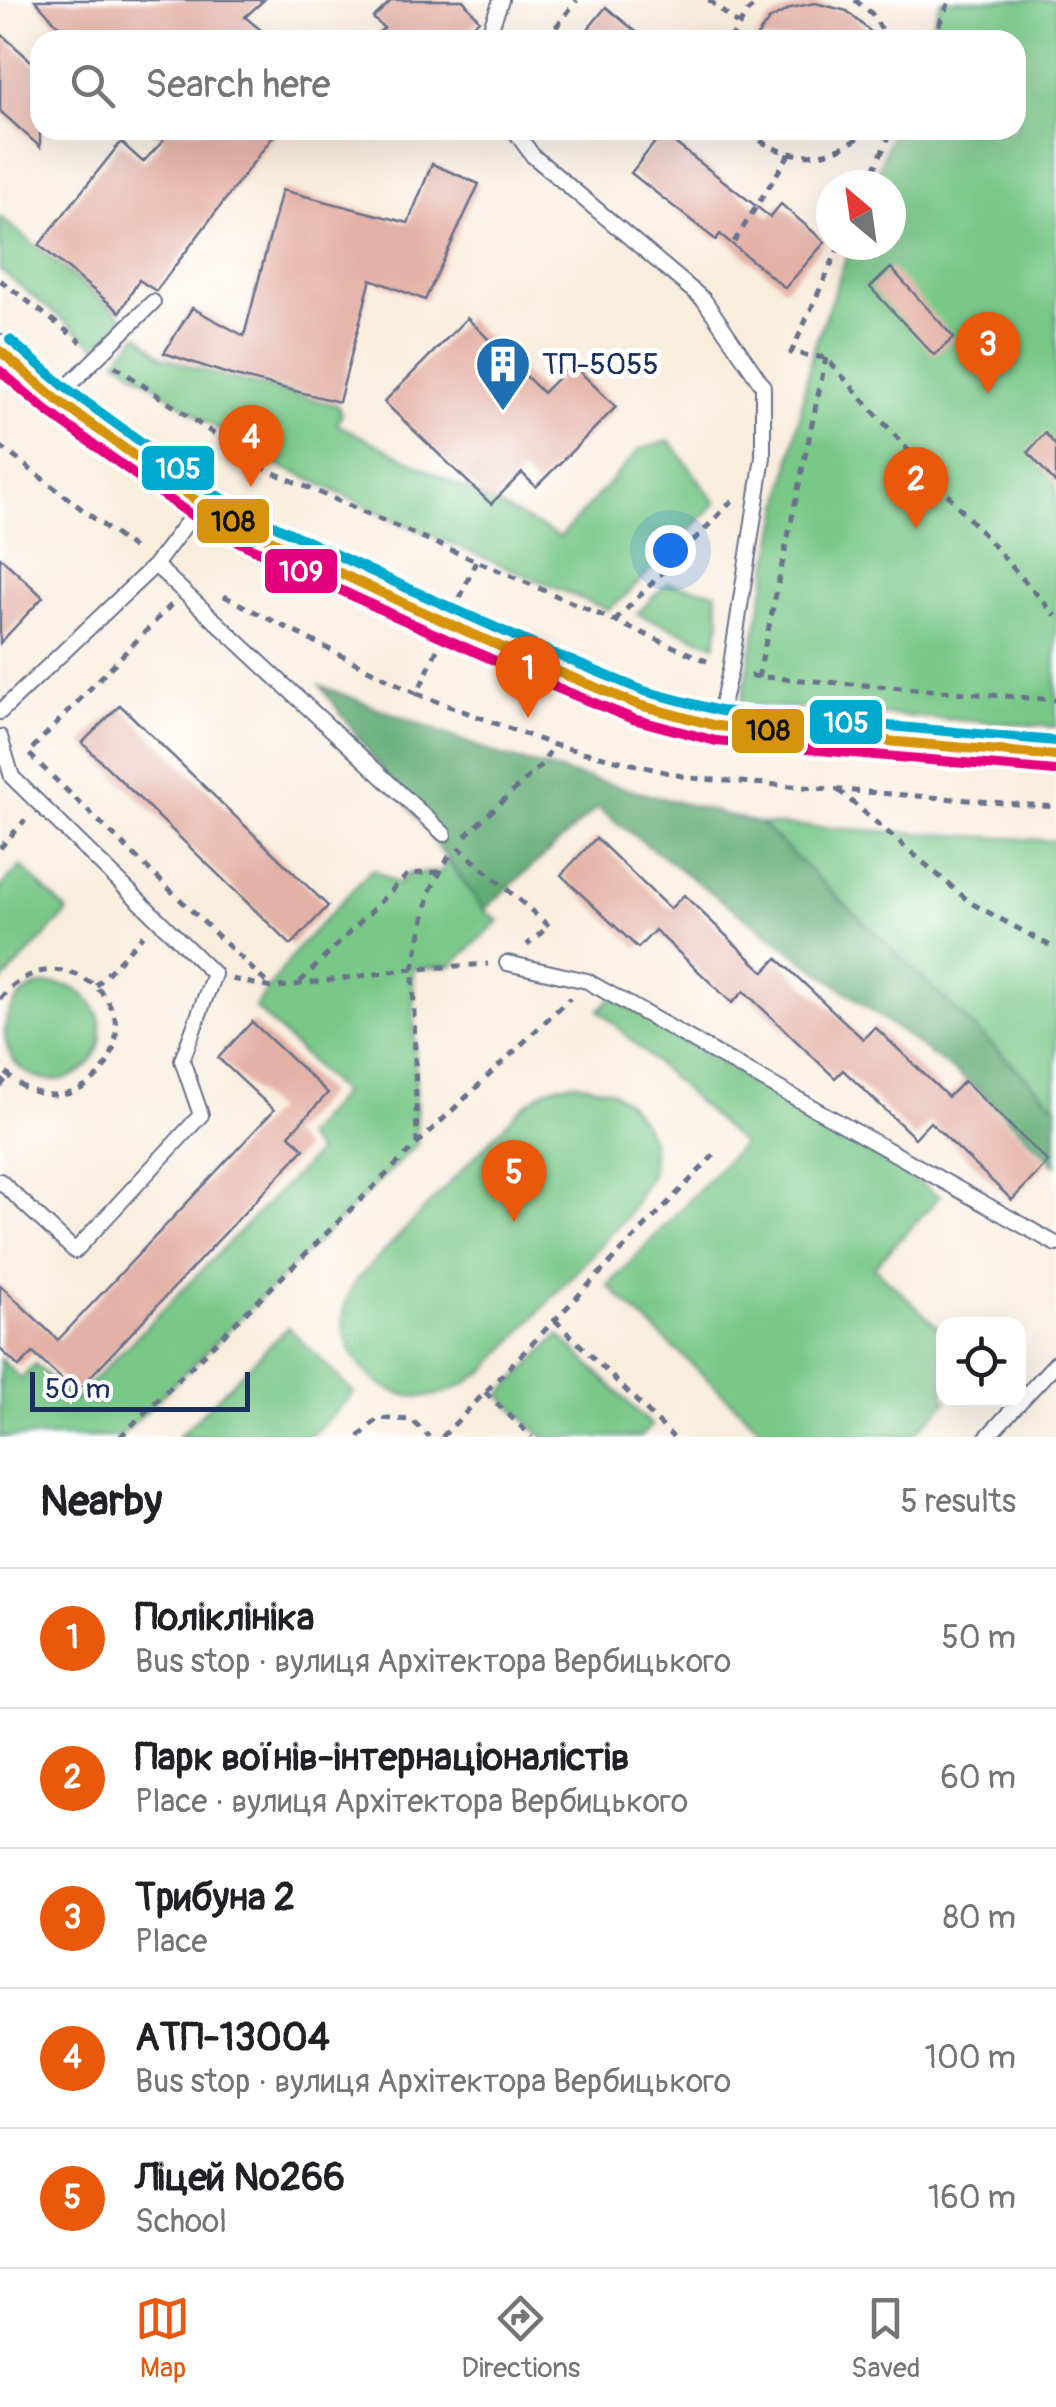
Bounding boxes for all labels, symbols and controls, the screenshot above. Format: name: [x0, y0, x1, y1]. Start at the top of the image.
search box: [30, 30, 1026, 140]
icon: search: [65, 58, 120, 113]
text: Search here: [145, 61, 331, 109]
north arrow: [816, 170, 906, 260]
pin: 3: [956, 312, 1020, 394]
building icon: ТП-5055: [473, 334, 533, 413]
place label: ТП-5055: [542, 346, 659, 383]
pin: 4: [218, 404, 284, 487]
line badge: 105: [140, 444, 216, 492]
pin: 2: [884, 446, 948, 529]
text: 105: [155, 452, 201, 487]
line badge: 108: [195, 497, 271, 545]
text: 108: [211, 505, 255, 540]
your location: [645, 525, 696, 576]
line badge: 109: [263, 547, 339, 595]
text: 109: [279, 555, 323, 590]
pin: 1: [496, 636, 560, 718]
line badge: 105: [808, 698, 884, 746]
text: 105: [823, 706, 869, 741]
line badge: 108: [730, 707, 806, 755]
text: 108: [746, 714, 790, 749]
pin: 5: [482, 1140, 546, 1222]
map controls: [936, 1317, 1026, 1407]
button: locate: [936, 1317, 1026, 1407]
scale bar: [30, 1367, 250, 1412]
text: 50 m: [45, 1372, 110, 1407]
text: Nearby: [40, 1476, 162, 1528]
text: 5 results: [901, 1482, 1016, 1522]
text: Поліклініка: [135, 1594, 314, 1642]
text: 1: [66, 1618, 79, 1658]
text: 50 m: [941, 1618, 1016, 1658]
text: Bus stop · вулиця Архітектора Вербицького: [135, 1642, 731, 1682]
text: Парк воїнів-інтернаціоналістів: [135, 1734, 629, 1782]
text: 2: [64, 1758, 81, 1798]
text: 60 m: [940, 1758, 1016, 1798]
text: Place · вулиця Архітектора Вербицького: [135, 1782, 688, 1822]
text: Трибуна 2: [135, 1874, 295, 1922]
text: 3: [64, 1898, 81, 1938]
text: 80 m: [943, 1898, 1016, 1938]
text: Place: [135, 1922, 207, 1962]
text: АТП-13004: [135, 2014, 330, 2062]
text: 4: [63, 2038, 82, 2078]
text: 100 m: [924, 2038, 1016, 2078]
text: Bus stop · вулиця Архітектора Вербицького: [135, 2062, 731, 2102]
text: Ліцей №266: [135, 2154, 345, 2202]
text: 5: [64, 2178, 81, 2218]
text: 160 m: [928, 2178, 1016, 2218]
text: School: [135, 2202, 227, 2242]
tab: Map: [135, 2291, 190, 2386]
tab: Directions: [461, 2291, 580, 2386]
tab: Saved: [851, 2291, 921, 2386]

